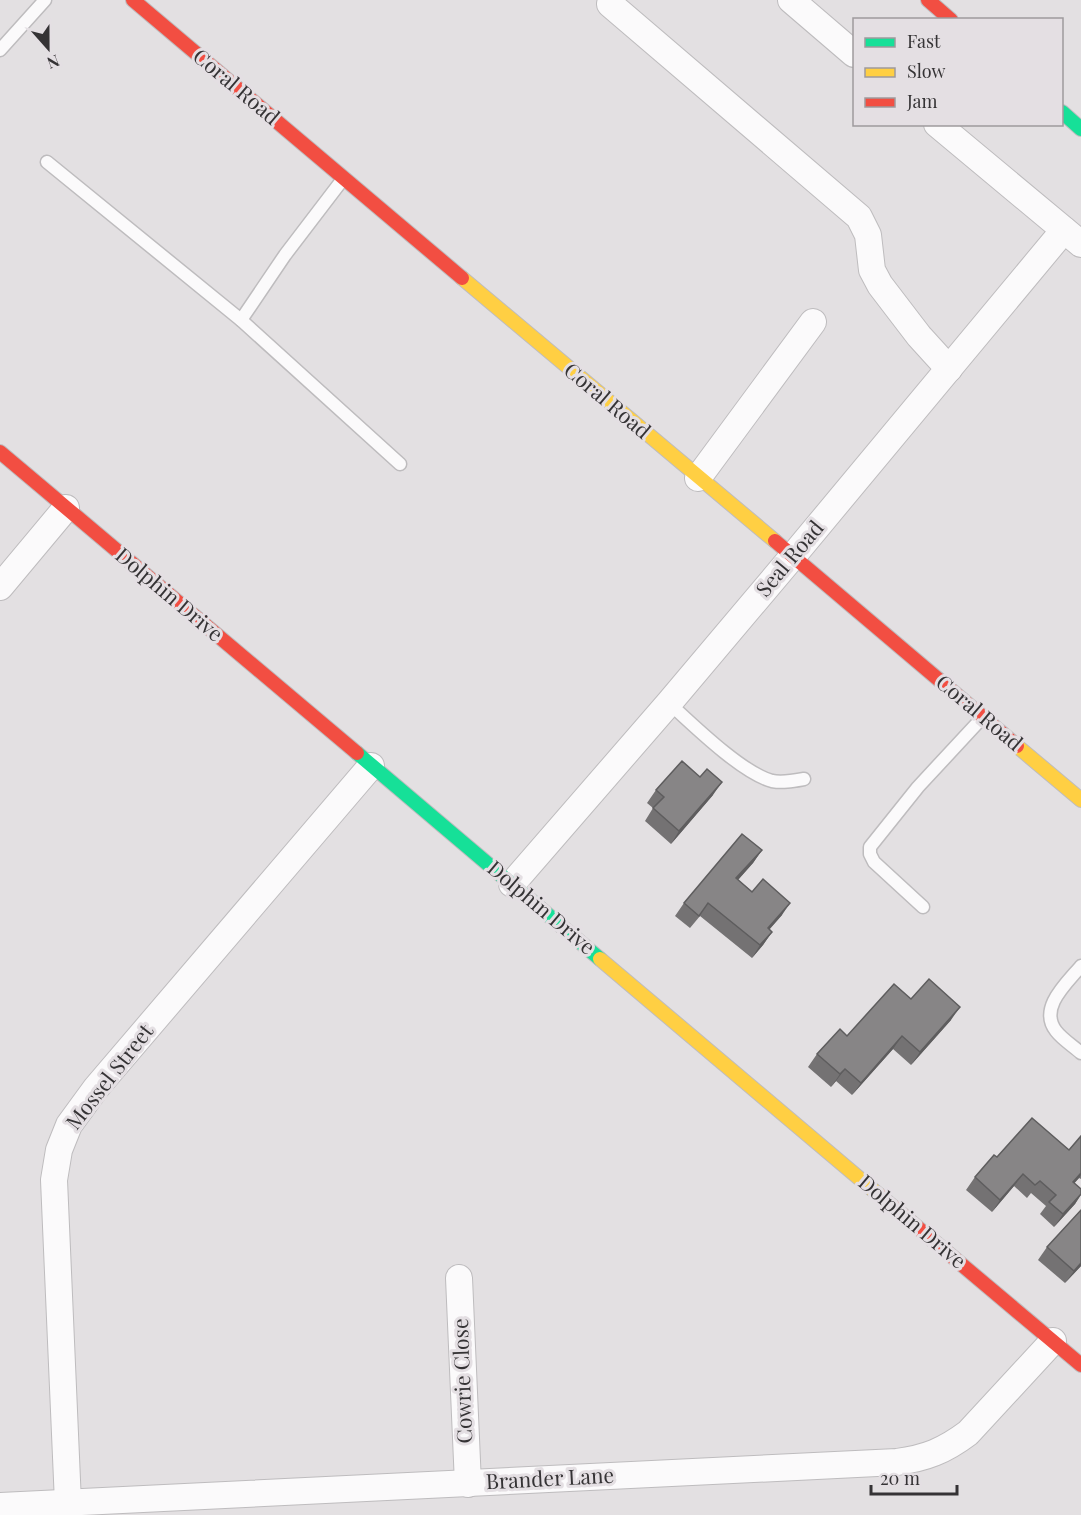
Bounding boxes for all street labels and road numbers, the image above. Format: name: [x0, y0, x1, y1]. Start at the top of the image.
street label: Coral Road: [188, 41, 286, 130]
street label: Coral Road: [559, 355, 657, 444]
street label: Seal Road: [748, 514, 829, 602]
street label: Dolphin Drive: [111, 540, 230, 647]
street label: Coral Road: [931, 667, 1029, 756]
street label: Dolphin Drive: [483, 853, 602, 960]
street label: Mossel Street: [58, 1017, 159, 1134]
street label: Dolphin Drive: [854, 1167, 973, 1274]
street label: Cowrie Close: [445, 1318, 477, 1444]
street label: Brander Lane: [485, 1460, 615, 1494]

